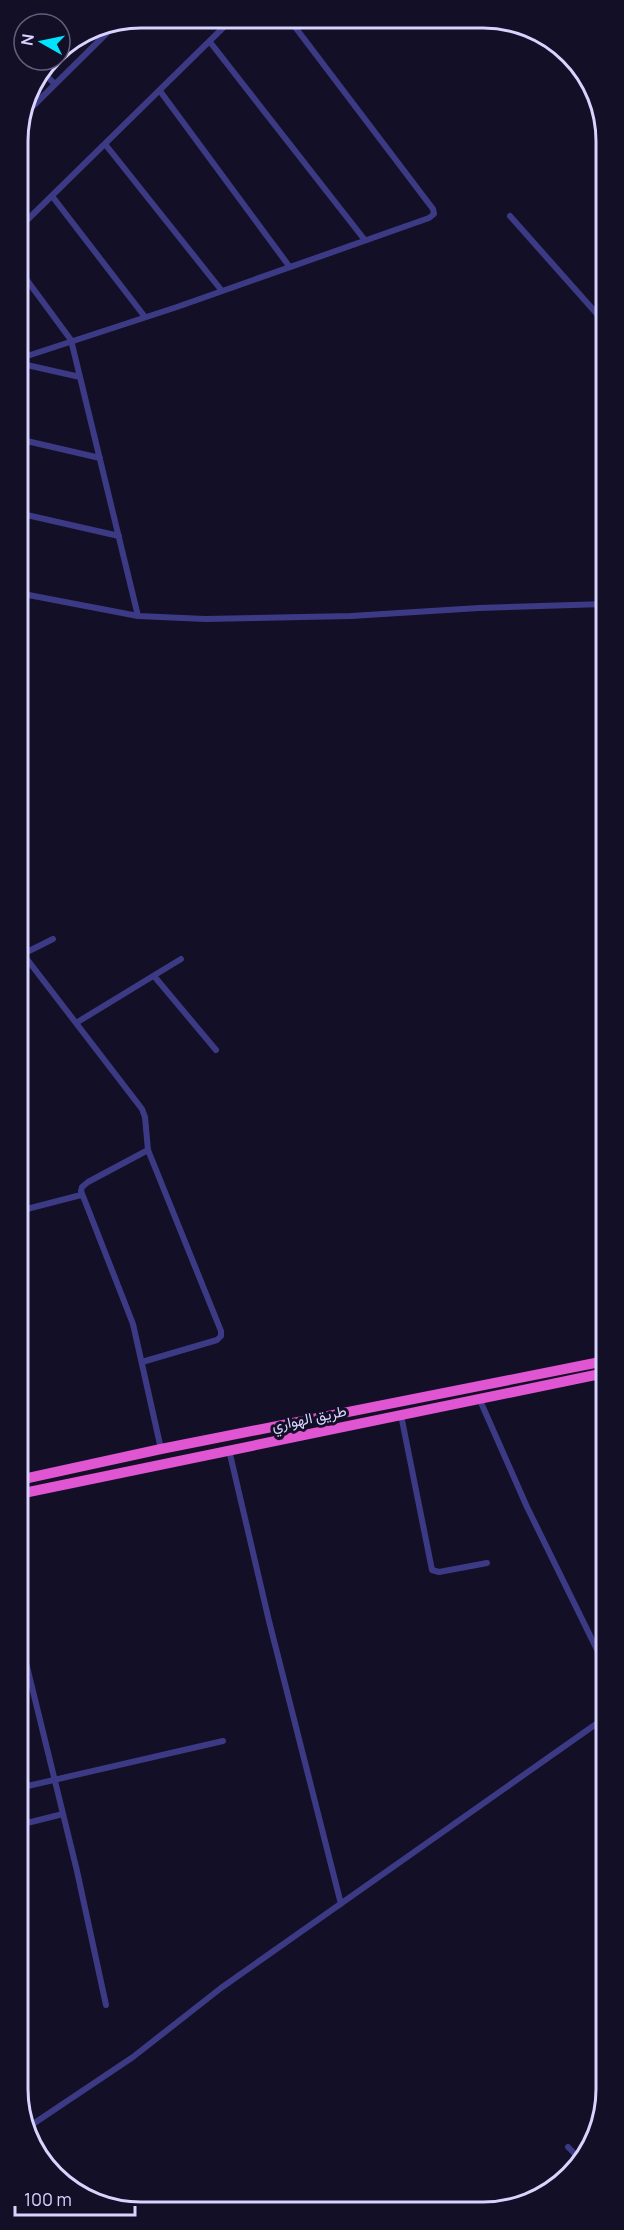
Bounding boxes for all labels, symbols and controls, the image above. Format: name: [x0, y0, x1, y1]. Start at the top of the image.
north arrow: [12, 12, 72, 72]
text: N: [15, 32, 39, 47]
street label: طريق الهواري: [270, 1400, 349, 1439]
scale bar: [15, 2179, 135, 2217]
text: 100 m: [24, 2187, 72, 2211]

